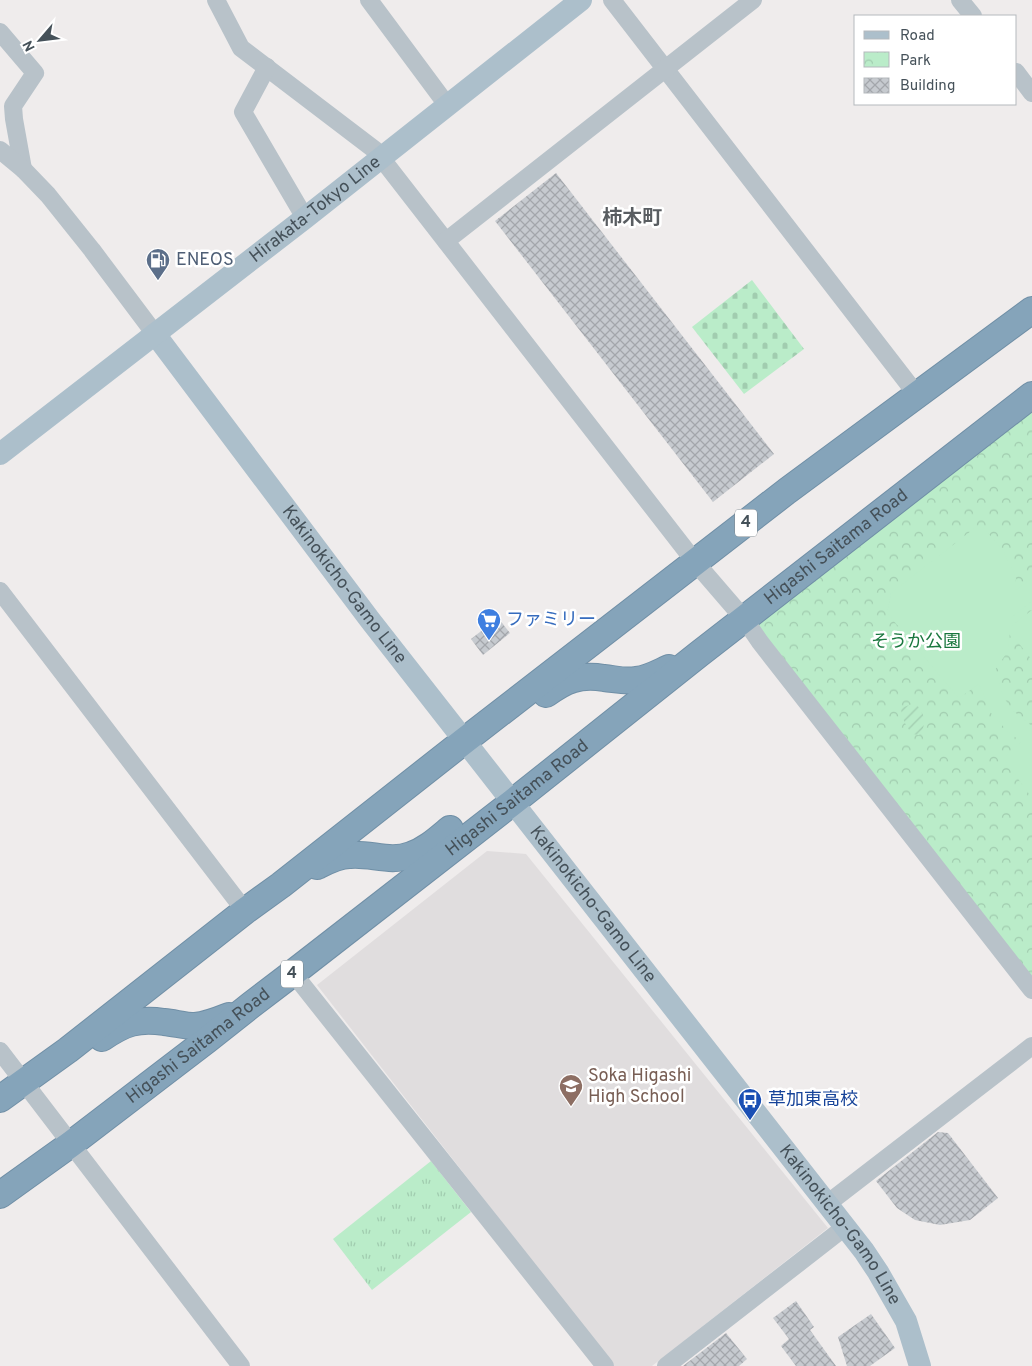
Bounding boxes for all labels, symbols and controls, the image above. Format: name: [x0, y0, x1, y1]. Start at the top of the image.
north arrow: [15, 15, 65, 65]
legend: [854, 15, 1017, 105]
text: Road: [900, 27, 935, 46]
text: N: [20, 37, 40, 54]
text: Park: [900, 52, 931, 71]
text: Building: [900, 77, 955, 96]
street label: Hirakata-Tokyo Line: [245, 151, 386, 268]
district label: 柿木町: [602, 206, 662, 232]
fuel station icon: ENEOS: [145, 247, 171, 281]
place label: ENEOS: [176, 249, 234, 272]
street label: Higashi Saitama Road: [760, 484, 913, 610]
street label: Kakinokicho-Gamo Line: [276, 501, 412, 669]
road number: 4: [735, 509, 757, 536]
supermarket icon: ファミリー: [476, 607, 502, 641]
place label: ファミリー: [506, 609, 596, 632]
park label: そうか公園: [871, 631, 961, 654]
street label: Higashi Saitama Road: [441, 735, 594, 862]
street label: Kakinokicho-Gamo Line: [524, 821, 661, 988]
road number: 4: [281, 961, 303, 988]
street label: Higashi Saitama Road: [122, 983, 275, 1109]
place label: Soka Higashi High School: [588, 1065, 691, 1109]
school or university icon: Soka Higashi High School: [558, 1073, 584, 1107]
bus stop icon: 草加東高校: [737, 1087, 763, 1121]
place label: 草加東高校: [768, 1089, 858, 1112]
street label: Kakinokicho-Gamo Line: [774, 1140, 906, 1309]

